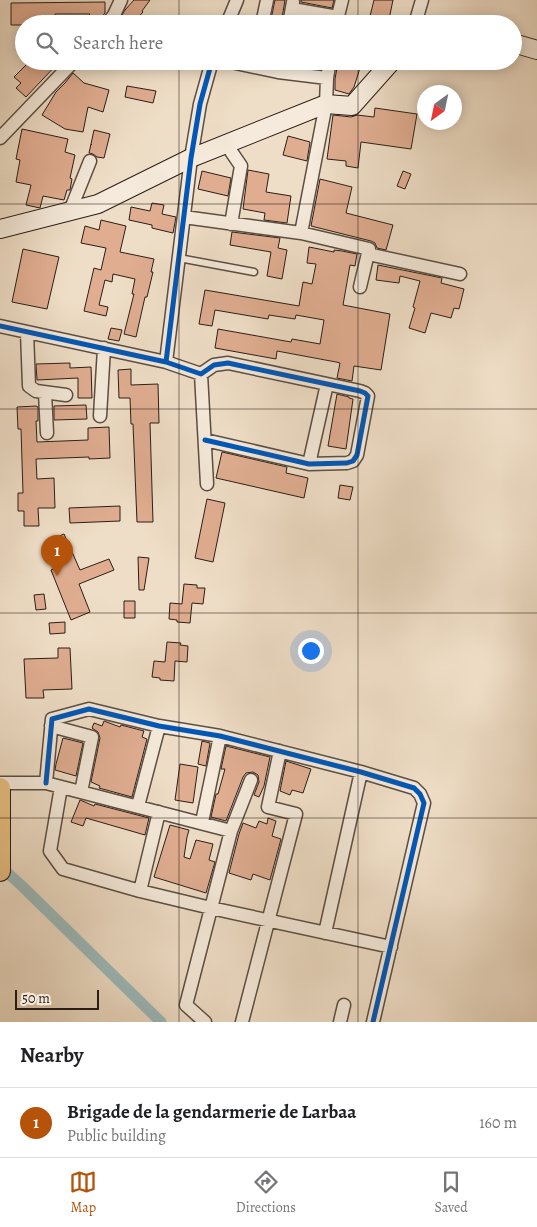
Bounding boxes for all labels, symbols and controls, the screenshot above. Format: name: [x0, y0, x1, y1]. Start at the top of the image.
search box: [15, 15, 522, 70]
icon: search: [33, 29, 61, 57]
text: Search here: [73, 30, 163, 56]
north arrow: [417, 85, 462, 130]
pin: 1: [41, 535, 73, 576]
your location: [298, 638, 324, 664]
scale bar: [15, 987, 99, 1010]
text: 50 m: [22, 989, 50, 1008]
text: Nearby: [20, 1041, 83, 1069]
text: Brigade de la gendarmerie de Larbaa: [67, 1099, 357, 1125]
text: 1: [33, 1112, 39, 1134]
text: 160 m: [479, 1112, 517, 1134]
text: Public building: [67, 1125, 166, 1147]
tab: Map: [69, 1168, 97, 1217]
tab: Directions: [236, 1168, 296, 1217]
tab: Saved: [435, 1168, 468, 1217]

